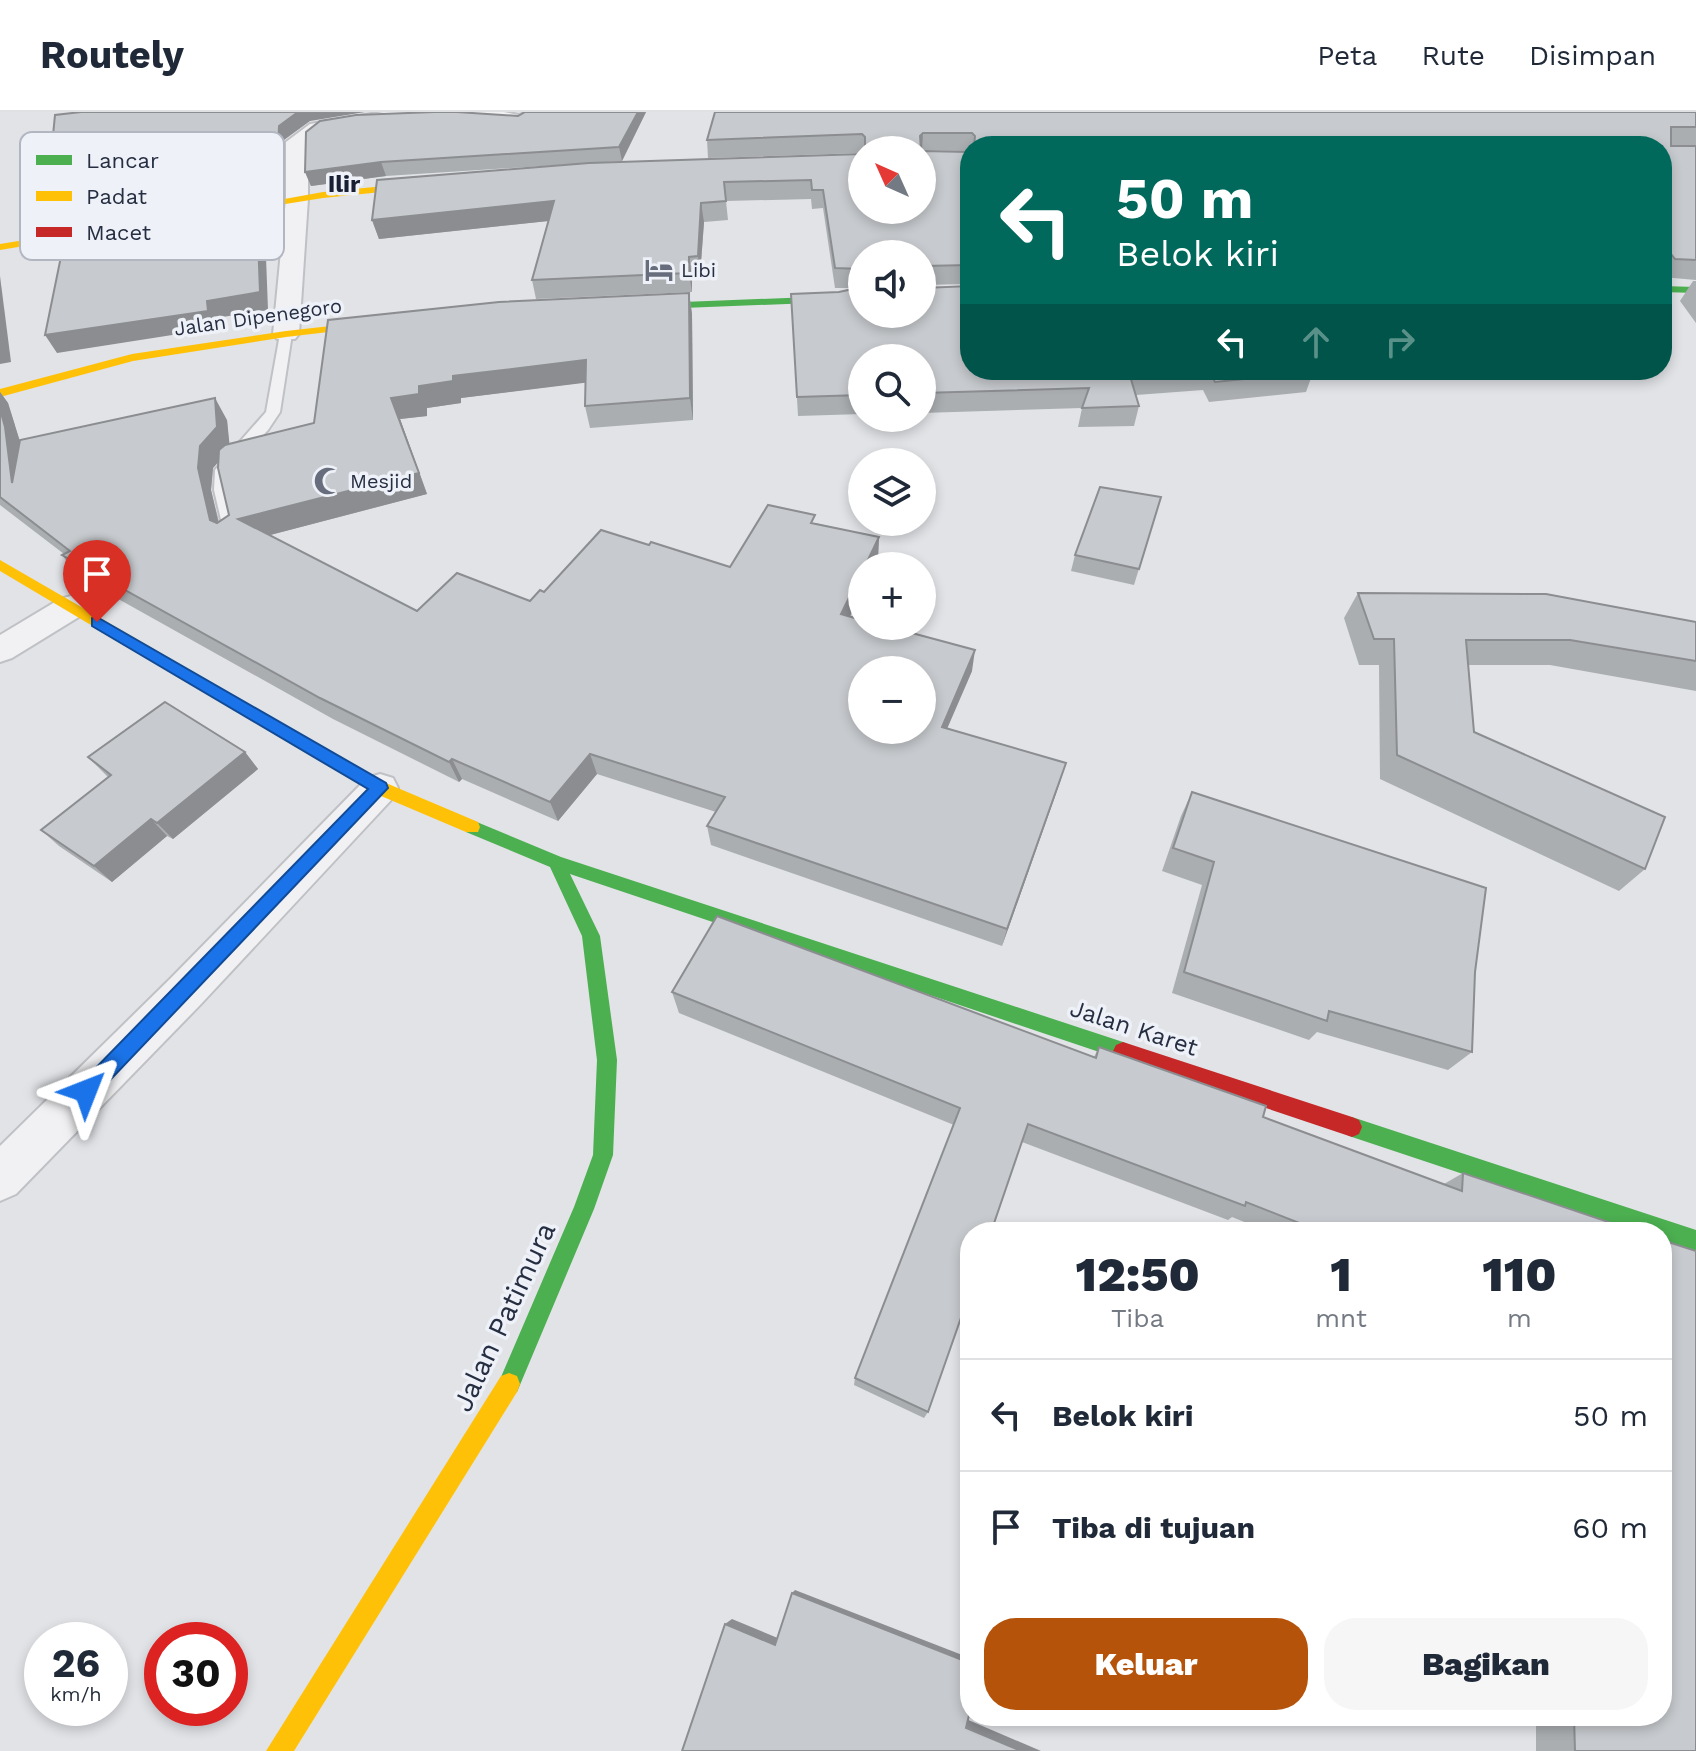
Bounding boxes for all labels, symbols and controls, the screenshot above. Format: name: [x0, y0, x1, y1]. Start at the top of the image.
text: Routely: [40, 33, 184, 77]
text: Peta: [1317, 39, 1377, 72]
text: Rute: [1421, 39, 1485, 72]
text: Disimpan: [1529, 39, 1656, 72]
legend: [20, 132, 284, 260]
north arrow: [848, 136, 936, 224]
map controls: [848, 136, 936, 744]
text: Lancar: [86, 148, 159, 173]
text: 50 m: [1116, 166, 1253, 232]
icon: left: [984, 168, 1088, 272]
district label: Ilir: [328, 170, 361, 198]
text: Padat: [86, 184, 147, 209]
text: Macet: [86, 220, 151, 245]
text: Belok kiri: [1116, 233, 1279, 275]
button: sound: [848, 240, 936, 328]
hotel icon: Libi: [644, 255, 674, 285]
place label: Libi: [681, 258, 716, 282]
street label: Jalan Dipenegoro: [173, 293, 343, 341]
icon: left: [1210, 320, 1254, 364]
icon: ahead: [1294, 320, 1338, 364]
icon: right: [1378, 320, 1422, 364]
button: search: [848, 344, 936, 432]
button: layers: [848, 448, 936, 536]
mosque icon: Mesjid: [313, 466, 343, 496]
place label: Mesjid: [350, 469, 412, 493]
pin: [63, 540, 131, 622]
icon: arrive: [75, 552, 119, 596]
button: +: [848, 552, 936, 640]
button: −: [848, 656, 936, 744]
street label: Jalan Karet: [1067, 994, 1201, 1062]
position arrow: [44, 1049, 128, 1133]
street label: Jalan Patimura: [446, 1217, 562, 1417]
text: 12:50: [1076, 1246, 1200, 1303]
text: 1: [1330, 1246, 1352, 1303]
text: 110: [1482, 1246, 1556, 1303]
text: Tiba: [1111, 1303, 1164, 1333]
text: mnt: [1315, 1303, 1367, 1333]
text: m: [1507, 1303, 1532, 1333]
icon: left: [984, 1393, 1028, 1437]
text: Belok kiri: [1052, 1398, 1194, 1433]
text: 50 m: [1573, 1398, 1648, 1433]
icon: arrive: [984, 1505, 1028, 1549]
text: Tiba di tujuan: [1052, 1510, 1255, 1545]
text: 60 m: [1572, 1510, 1648, 1545]
button: Keluar: [984, 1618, 1308, 1710]
button: Bagikan: [1324, 1618, 1648, 1710]
speed limit sign: 30: [144, 1622, 248, 1726]
text: 26: [52, 1640, 100, 1687]
text: km/h: [50, 1682, 102, 1706]

